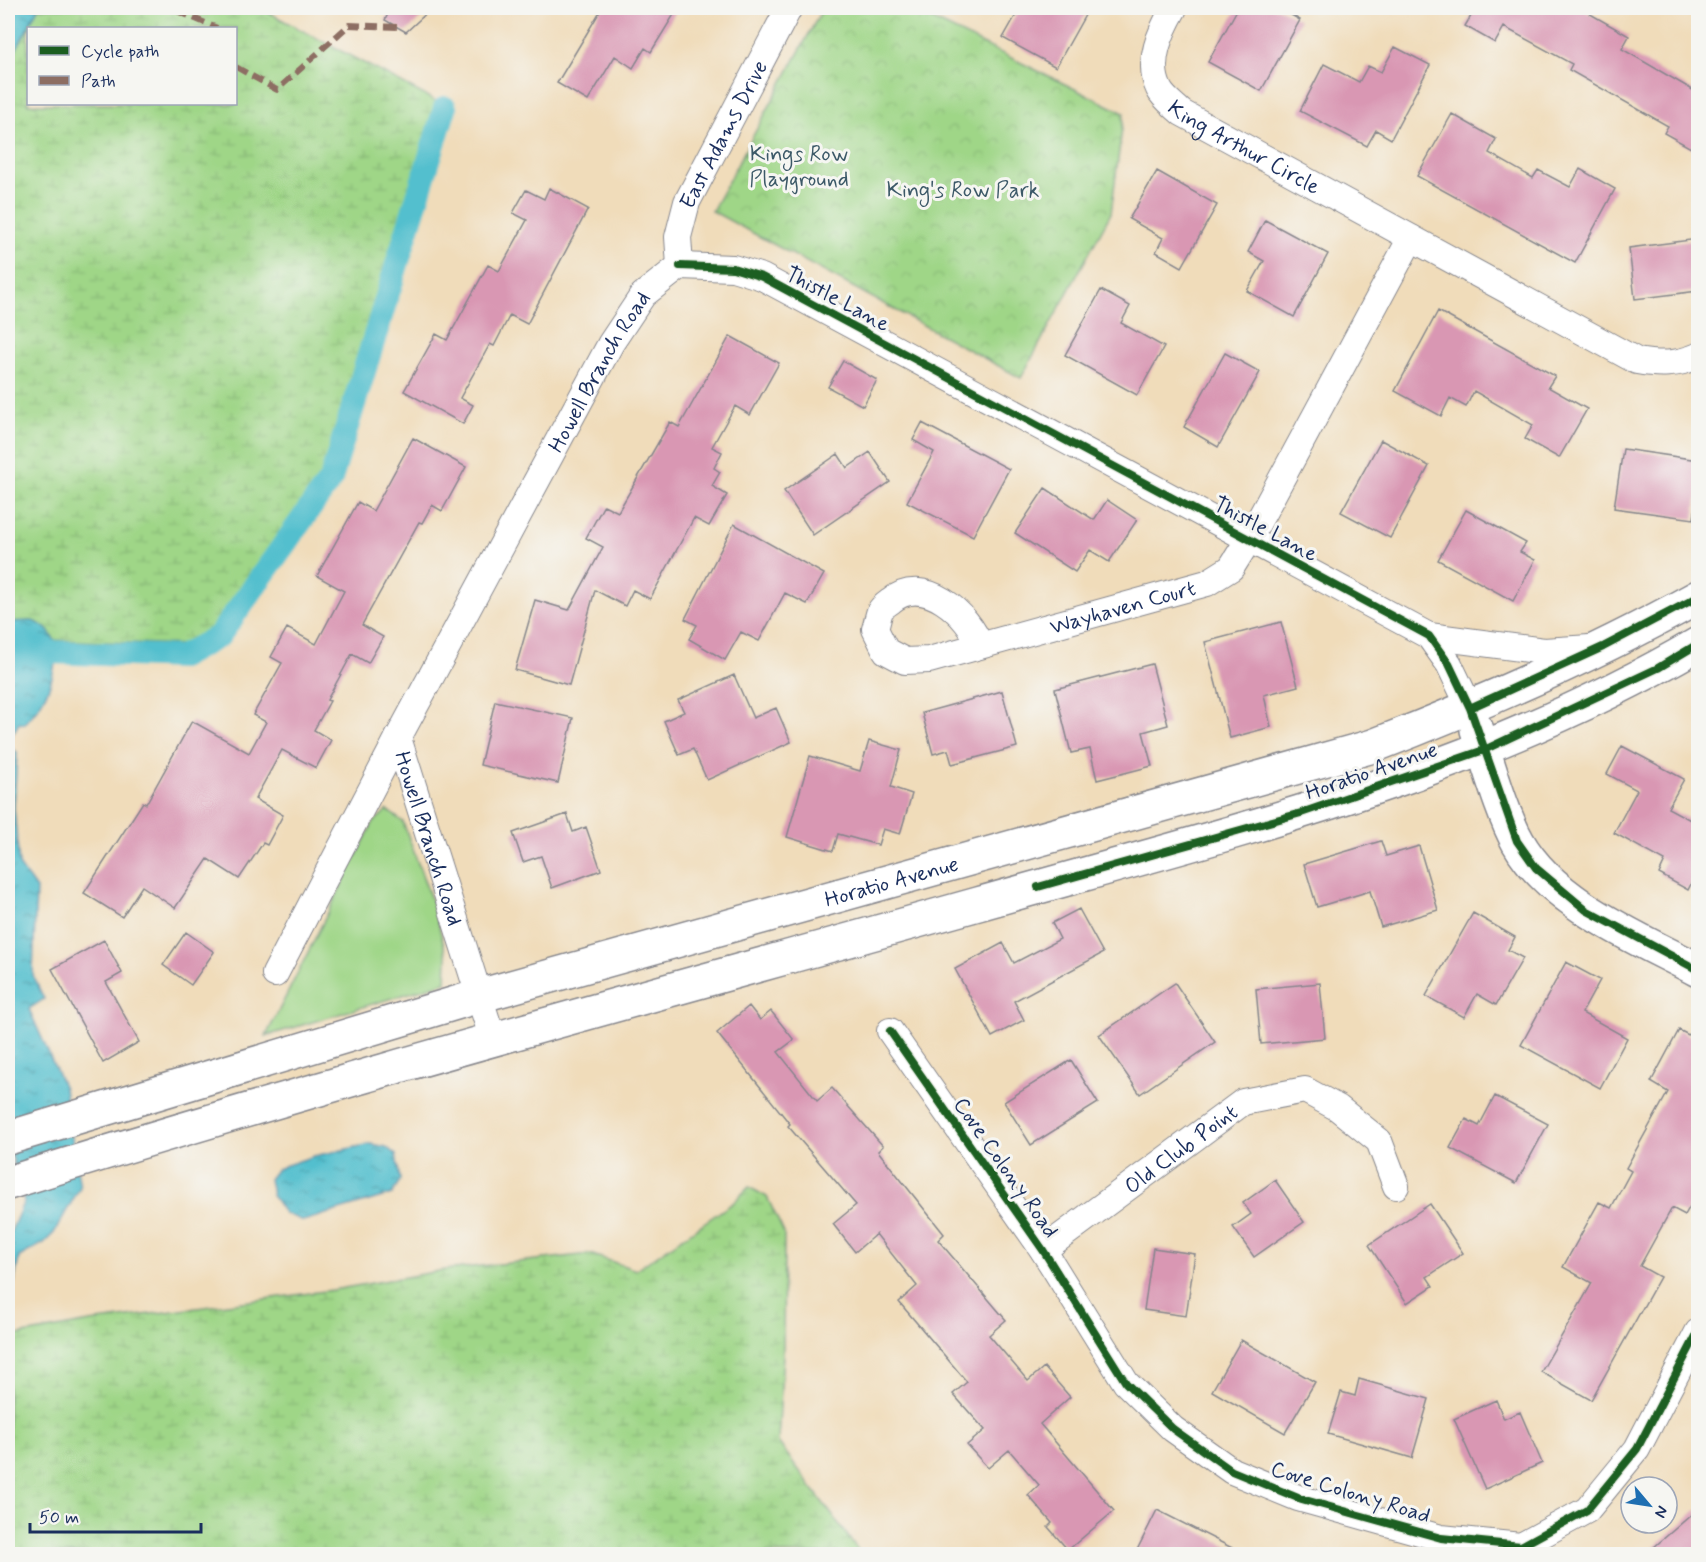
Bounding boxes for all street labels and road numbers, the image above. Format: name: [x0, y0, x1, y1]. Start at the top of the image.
street label: East Adams Drive: [674, 56, 775, 214]
street label: King Arthur Circle: [1161, 95, 1325, 202]
street label: Thistle Lane: [780, 261, 894, 339]
street label: Howell Branch Road: [543, 286, 658, 458]
street label: Thistle Lane: [1208, 491, 1322, 569]
street label: Wayhaven Court: [1047, 575, 1199, 642]
street label: Horatio Avenue: [1302, 736, 1441, 808]
street label: Howell Branch Road: [387, 748, 468, 930]
street label: Horatio Avenue: [822, 851, 962, 915]
street label: Cove Colony Road: [946, 1092, 1064, 1244]
street label: Old Club Point: [1119, 1099, 1244, 1201]
street label: Cove Colony Road: [1267, 1455, 1434, 1531]

